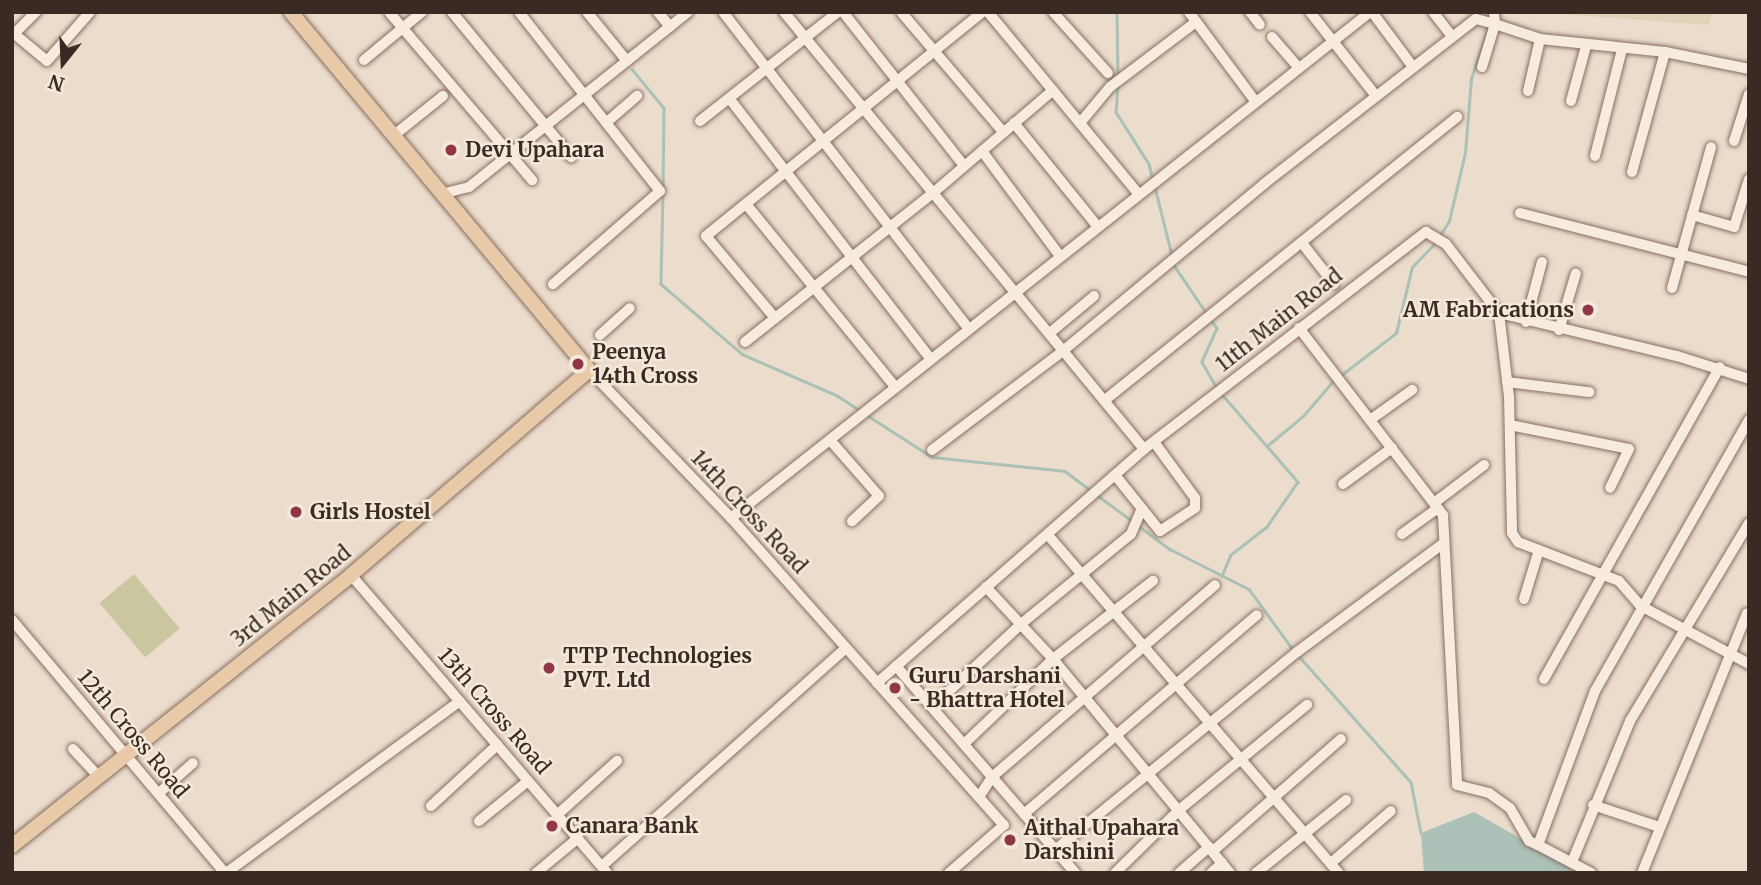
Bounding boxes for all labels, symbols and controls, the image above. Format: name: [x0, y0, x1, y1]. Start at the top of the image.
north arrow: [28, 28, 98, 98]
text: N: [46, 69, 67, 97]
place label: Devi Upahara: [465, 137, 605, 163]
marker: Devi Upahara: [443, 142, 459, 158]
street label: 11th Main Road: [1211, 263, 1347, 377]
place label: AM Fabrications: [1403, 297, 1574, 323]
marker: AM Fabrications: [1580, 302, 1596, 318]
place label: Peenya 14th Cross: [592, 339, 698, 389]
marker: Peenya 14th Cross: [570, 356, 586, 372]
street label: 14th Cross Road: [686, 445, 812, 579]
place label: Girls Hostel: [310, 499, 431, 525]
marker: Girls Hostel: [288, 504, 304, 520]
street label: 3rd Main Road: [226, 540, 356, 652]
street label: 13th Cross Road: [432, 643, 556, 779]
place label: TTP Technologies PVT. Ltd: [563, 643, 752, 693]
marker: TTP Technologies PVT. Ltd: [541, 660, 557, 676]
place label: Guru Darshani - Bhattra Hotel: [909, 663, 1065, 713]
street label: 12th Cross Road: [72, 665, 194, 803]
marker: Guru Darshani - Bhattra Hotel: [887, 680, 903, 696]
place label: Canara Bank: [566, 813, 698, 839]
place label: Aithal Upahara Darshini: [1024, 815, 1179, 865]
marker: Canara Bank: [544, 818, 560, 834]
marker: Aithal Upahara Darshini: [1002, 832, 1018, 848]

